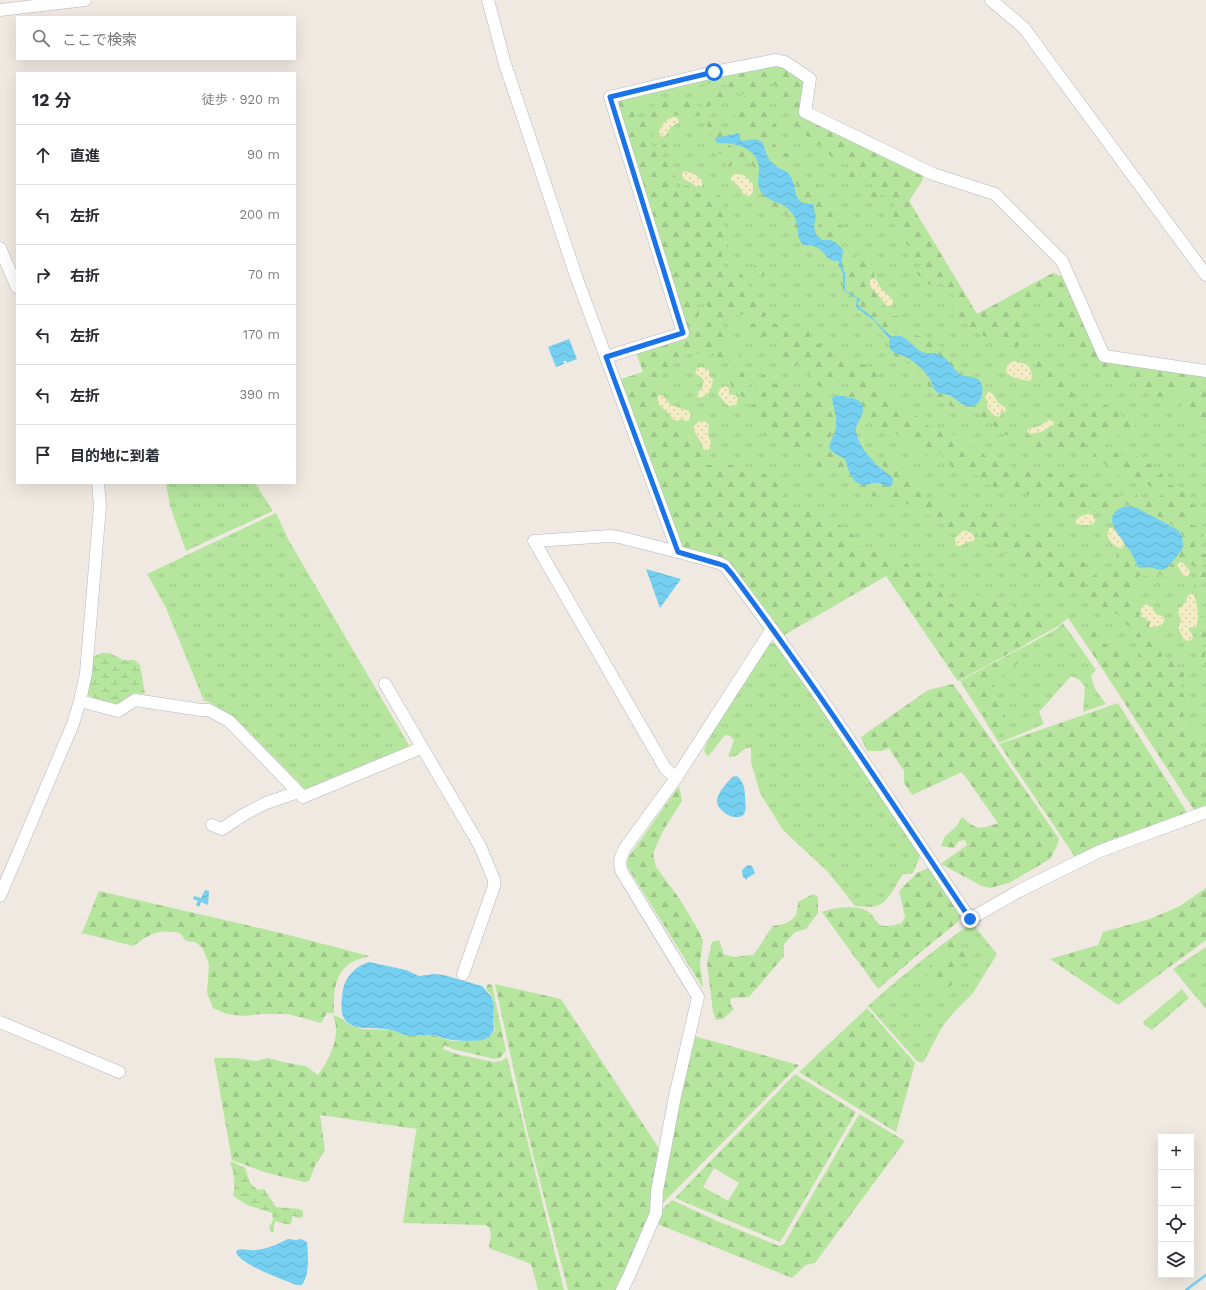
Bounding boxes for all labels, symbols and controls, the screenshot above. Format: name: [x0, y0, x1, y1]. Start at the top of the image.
search box: [16, 16, 296, 60]
icon: search: [30, 27, 52, 49]
text: ここで検索: [62, 31, 137, 49]
route start: [705, 63, 723, 81]
text: 12 分: [32, 90, 71, 110]
text: 徒歩 · 920 m: [202, 92, 280, 107]
icon: ahead: [32, 144, 54, 166]
text: 直進: [70, 147, 100, 165]
text: 90 m: [247, 147, 280, 162]
icon: left: [32, 204, 54, 226]
text: 左折: [70, 207, 100, 225]
text: 200 m: [239, 207, 280, 222]
icon: right: [32, 264, 54, 286]
text: 右折: [70, 267, 100, 285]
text: 70 m: [248, 267, 280, 282]
icon: left: [32, 324, 54, 346]
text: 左折: [70, 327, 100, 345]
text: 170 m: [243, 327, 280, 342]
icon: left: [32, 384, 54, 406]
text: 左折: [70, 387, 100, 405]
text: 390 m: [239, 387, 280, 402]
icon: arrive: [32, 444, 54, 466]
text: 目的地に到着: [70, 447, 160, 465]
route end: [961, 910, 979, 928]
map controls: [1158, 1134, 1194, 1278]
button: +: [1158, 1134, 1194, 1170]
button: −: [1158, 1170, 1194, 1206]
button: locate: [1158, 1206, 1194, 1242]
button: layers: [1158, 1242, 1194, 1278]

